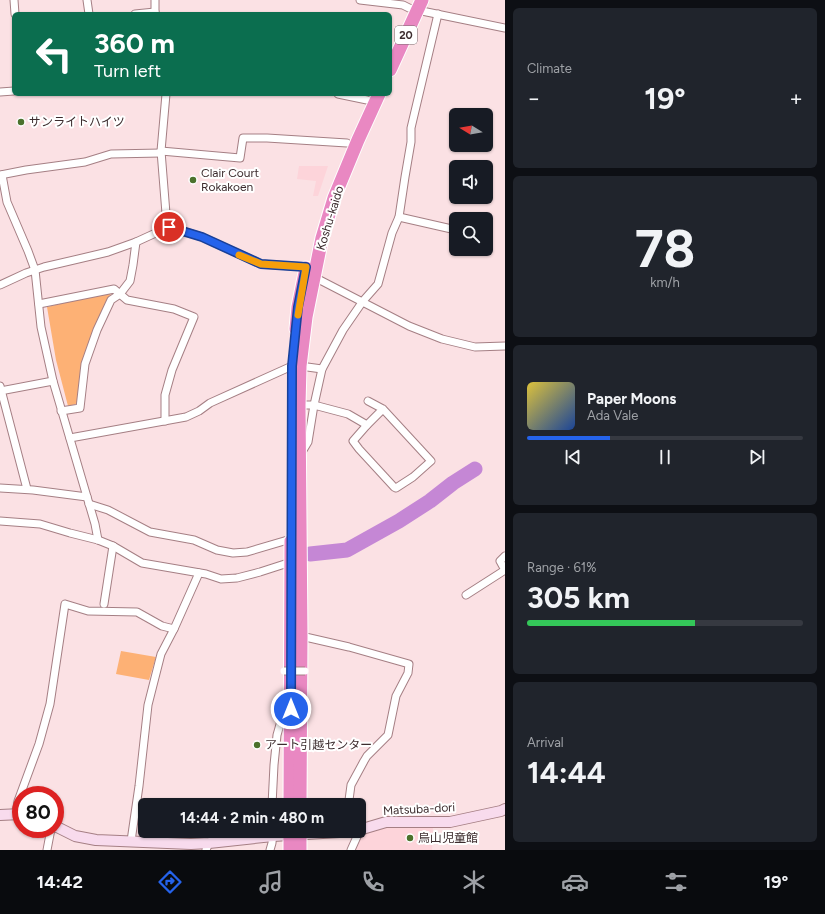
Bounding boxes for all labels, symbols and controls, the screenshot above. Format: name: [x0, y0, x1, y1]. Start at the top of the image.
text: 360 m: [94, 26, 175, 60]
road number: 20: [395, 26, 417, 44]
icon: left: [28, 28, 80, 80]
text: Turn left: [94, 60, 161, 82]
text: Climate: [527, 61, 572, 76]
text: 19°: [644, 80, 686, 117]
text: −: [527, 85, 541, 112]
text: +: [789, 85, 803, 112]
north arrow: [449, 108, 493, 152]
map controls: [449, 108, 493, 256]
place label: サンライトハイツ: [29, 115, 125, 129]
marker: サンライトハイツ: [16, 117, 26, 127]
button: sound: [449, 160, 493, 204]
place label: Clair Court Rokakoen: [201, 166, 260, 194]
marker: Clair Court Rokakoen: [188, 175, 198, 185]
street label: Koshu-kaido: [314, 184, 346, 252]
pin: [152, 210, 186, 244]
button: search: [449, 212, 493, 256]
icon: arrive: [158, 216, 180, 238]
text: 78: [635, 218, 695, 280]
text: km/h: [650, 275, 680, 290]
text: Paper Moons: [587, 390, 676, 408]
text: Ada Vale: [587, 408, 638, 423]
icon: previous: [562, 446, 584, 468]
icon: pause: [654, 446, 676, 468]
icon: next: [746, 446, 768, 468]
text: Range · 61%: [527, 560, 596, 575]
text: 305 km: [527, 579, 630, 616]
position arrow: [270, 688, 312, 730]
text: Arrival: [527, 735, 564, 750]
place label: アート引越センター: [265, 738, 372, 752]
marker: アート引越センター: [252, 740, 262, 750]
text: 14:44: [527, 754, 606, 791]
speed limit sign: 80: [12, 786, 64, 838]
street label: Matsuba-dori: [383, 800, 455, 818]
text: 14:44 · 2 min · 480 m: [180, 809, 324, 827]
place label: 烏山児童館: [418, 831, 478, 845]
marker: 烏山児童館: [405, 833, 415, 843]
icon: directions: [156, 868, 184, 896]
icon: music: [257, 868, 285, 896]
icon: phone: [359, 868, 387, 896]
icon: climate: [460, 868, 488, 896]
icon: car: [561, 868, 589, 896]
icon: filters: [662, 868, 690, 896]
text: 14:42: [37, 871, 83, 893]
text: 19°: [763, 871, 788, 893]

